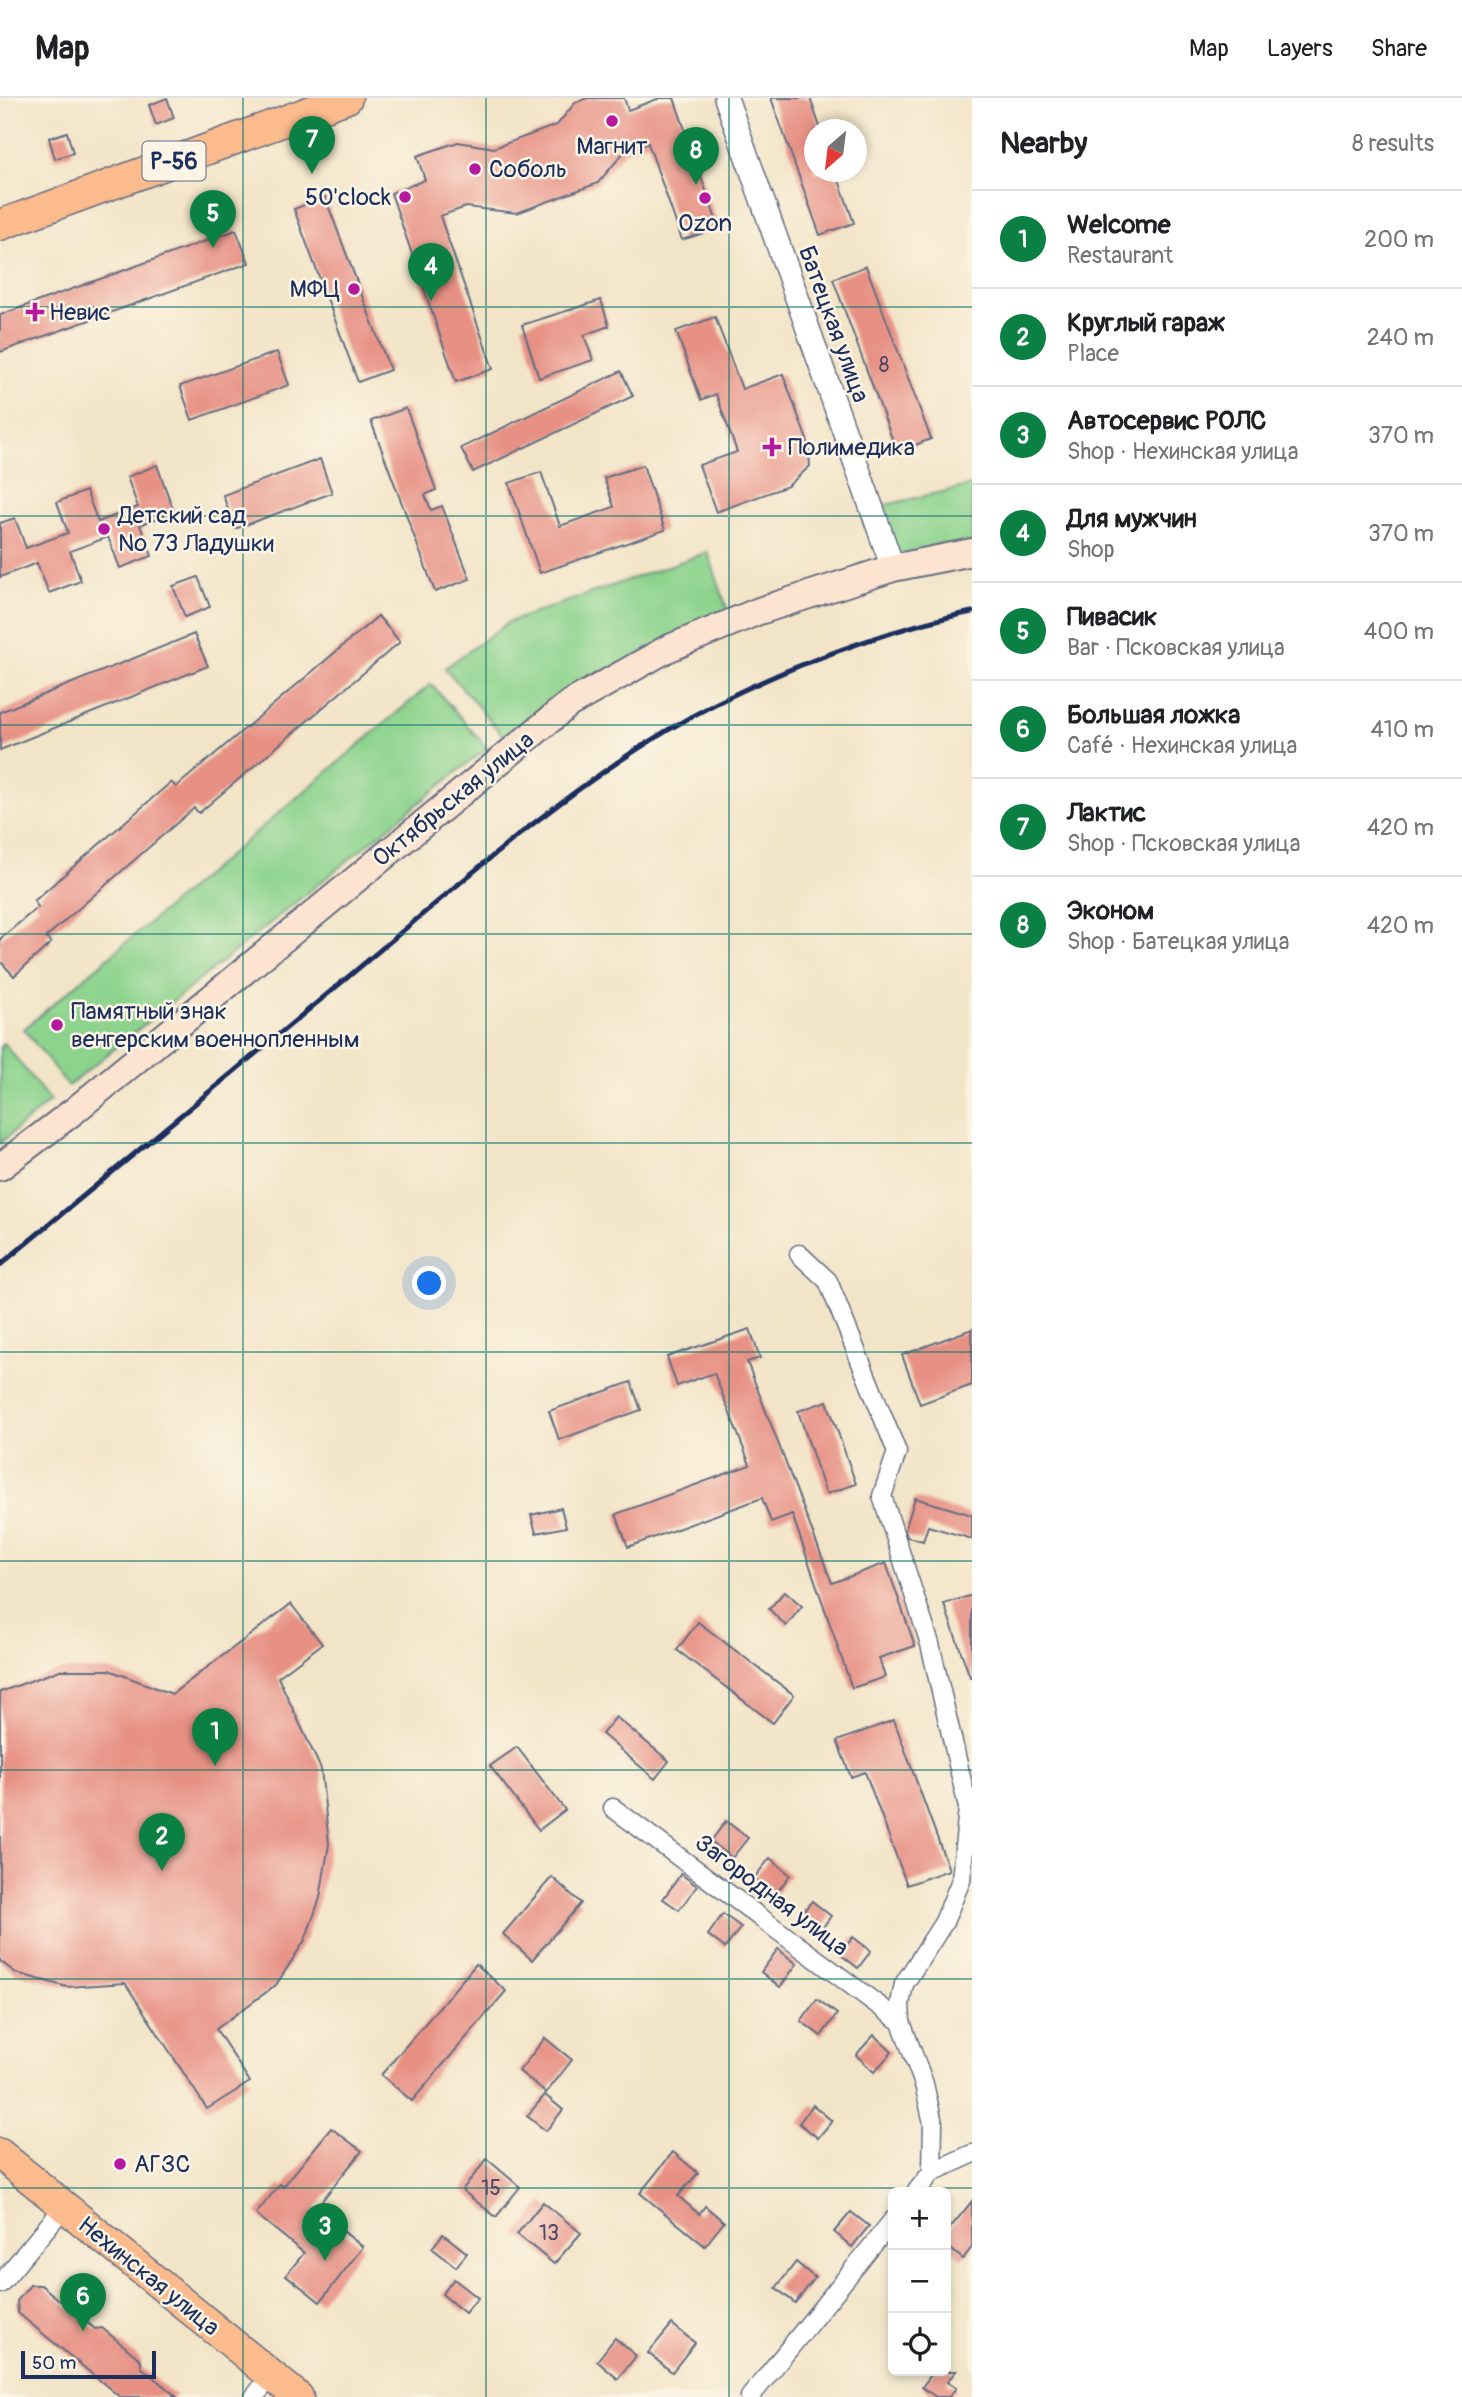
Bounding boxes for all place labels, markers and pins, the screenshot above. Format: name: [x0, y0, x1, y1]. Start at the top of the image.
marker: Магнит: [604, 113, 620, 129]
pin: 7: [289, 116, 335, 174]
pin: 8: [673, 127, 719, 185]
place label: Магнит: [576, 132, 648, 161]
place label: Соболь: [489, 155, 567, 184]
marker: Соболь: [467, 161, 483, 177]
place label: 5O'clock: [305, 183, 391, 212]
marker: 5O'clock: [397, 189, 413, 205]
pin: 5: [190, 190, 236, 248]
marker: Ozon: [697, 190, 713, 206]
place label: Ozon: [678, 209, 732, 238]
pin: 4: [408, 243, 454, 301]
place label: МФЦ: [290, 275, 340, 304]
marker: МФЦ: [346, 281, 362, 297]
place label: Невис: [49, 298, 111, 327]
marker: Невис: [27, 304, 43, 320]
place label: Полимедика: [788, 433, 915, 462]
marker: Полимедика: [762, 437, 782, 457]
place label: Детский сад № 73 Ладушки: [117, 501, 274, 558]
marker: Детский сад № 73 Ладушки: [96, 521, 112, 537]
place label: Памятный знак венгерским военнопленным: [71, 997, 359, 1054]
marker: Памятный знак венгерским военнопленным: [49, 1017, 65, 1033]
pin: 1: [192, 1708, 238, 1766]
pin: 2: [139, 1813, 185, 1871]
place label: АГЗС: [134, 2150, 190, 2179]
marker: АГЗС: [112, 2156, 128, 2172]
pin: 3: [302, 2203, 348, 2261]
pin: 6: [60, 2273, 106, 2331]

